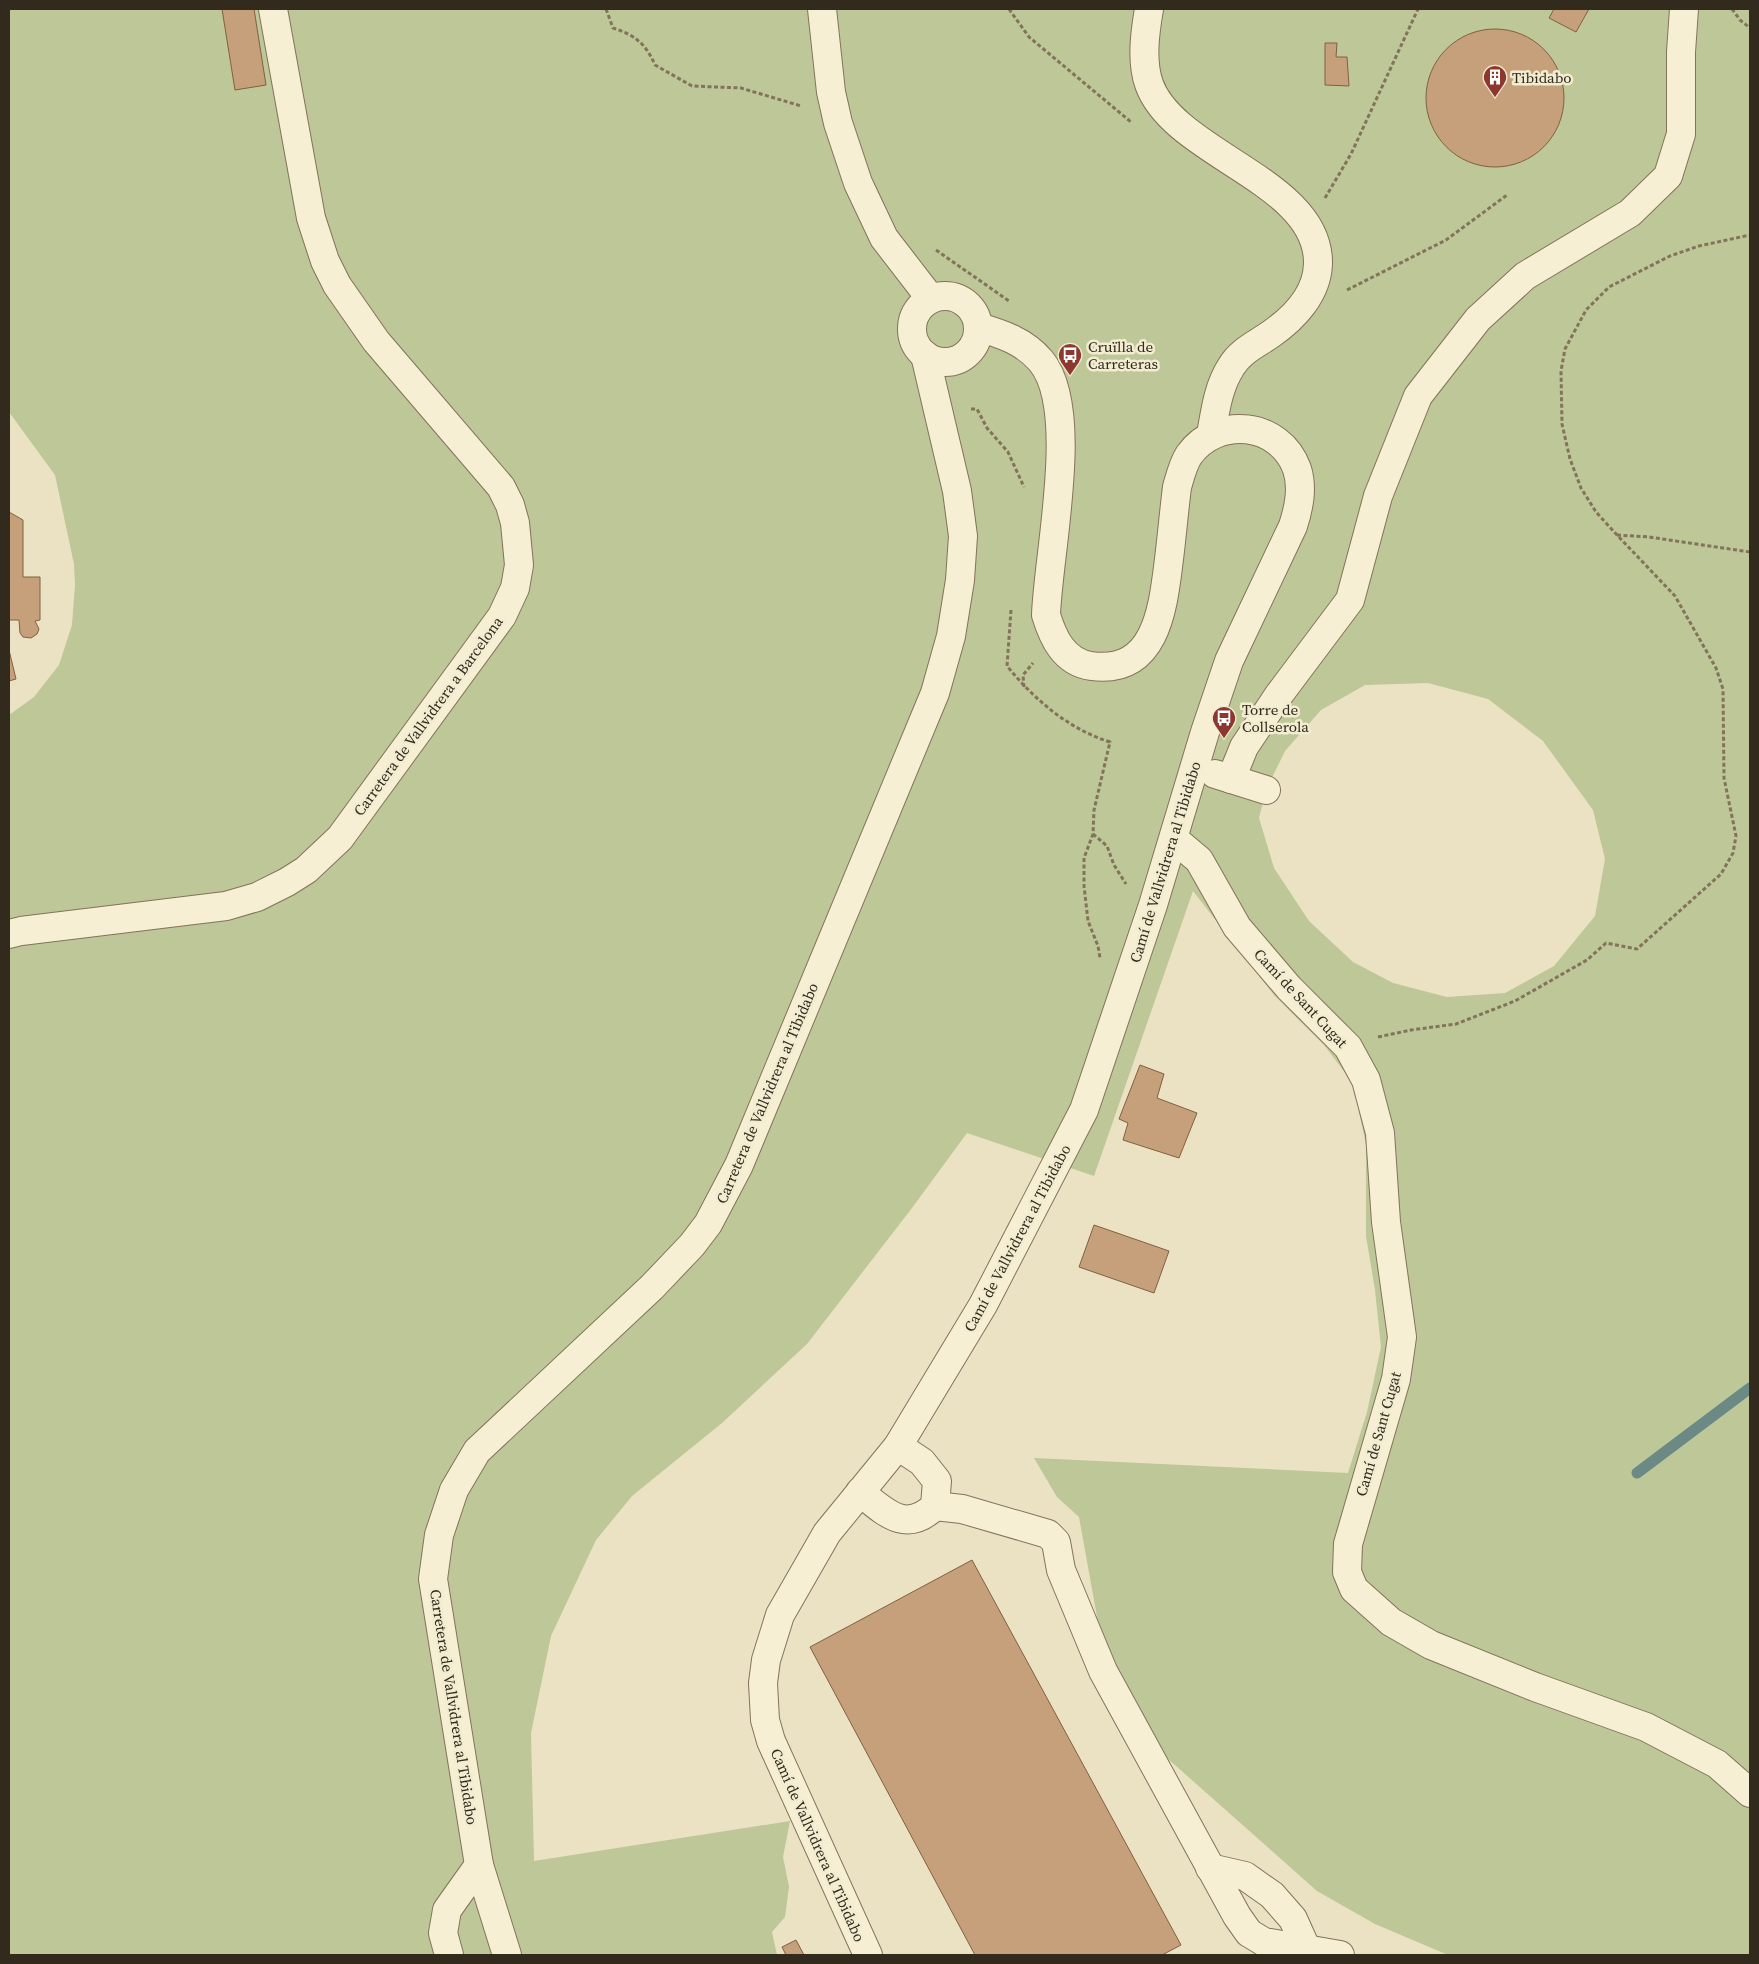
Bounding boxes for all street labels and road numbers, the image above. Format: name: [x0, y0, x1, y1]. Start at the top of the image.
street label: Carretera de Vallvidrera a Barcelona: [348, 612, 508, 820]
street label: Camí de Vallvidrera al Tibidabo: [1124, 759, 1206, 965]
street label: Camí de Sant Cugat: [1249, 944, 1353, 1052]
street label: Carretera de Vallvidrera al Tibidabo: [711, 979, 823, 1207]
street label: Camí de Vallvidrera al Tibidabo: [959, 1141, 1075, 1335]
street label: Camí de Sant Cugat: [1350, 1369, 1406, 1499]
street label: Carretera de Vallvidrera al Tibidabo: [425, 1588, 483, 1826]
street label: Camí de Vallvidrera al Tibidabo: [766, 1745, 870, 1945]

